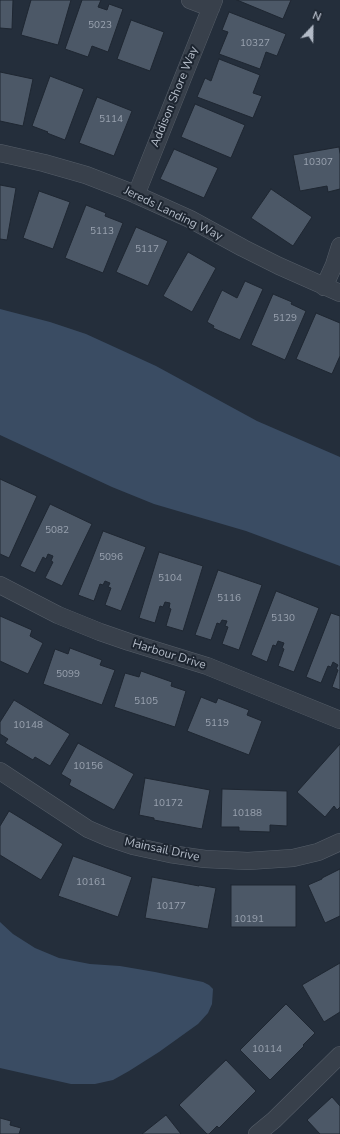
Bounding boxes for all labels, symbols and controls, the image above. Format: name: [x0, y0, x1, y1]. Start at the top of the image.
north arrow: [292, 8, 332, 48]
text: N: [310, 8, 323, 25]
house number: 5023: [88, 20, 112, 32]
house number: 10327: [240, 38, 270, 50]
street label: Addison Shore Way: [148, 45, 202, 149]
house number: 5114: [99, 114, 123, 126]
house number: 10307: [303, 157, 333, 169]
street label: Jereds Landing Way: [121, 184, 225, 244]
house number: 5113: [90, 226, 114, 238]
house number: 5117: [135, 244, 159, 256]
house number: 5129: [273, 313, 297, 325]
house number: 5082: [45, 525, 69, 537]
house number: 5096: [99, 552, 123, 564]
house number: 5104: [158, 573, 182, 585]
house number: 5116: [217, 593, 241, 605]
house number: 5130: [271, 613, 295, 625]
street label: Harbour Drive: [131, 637, 207, 673]
house number: 5099: [56, 669, 80, 681]
house number: 5105: [134, 696, 158, 708]
house number: 5119: [205, 718, 229, 730]
house number: 10148: [13, 720, 43, 732]
house number: 10156: [73, 761, 103, 773]
house number: 10172: [153, 798, 183, 810]
house number: 10188: [232, 808, 262, 820]
street label: Mainsail Drive: [123, 835, 201, 865]
house number: 10161: [76, 877, 106, 889]
house number: 10177: [156, 901, 186, 913]
house number: 10191: [234, 914, 264, 926]
house number: 10114: [252, 1044, 282, 1056]

